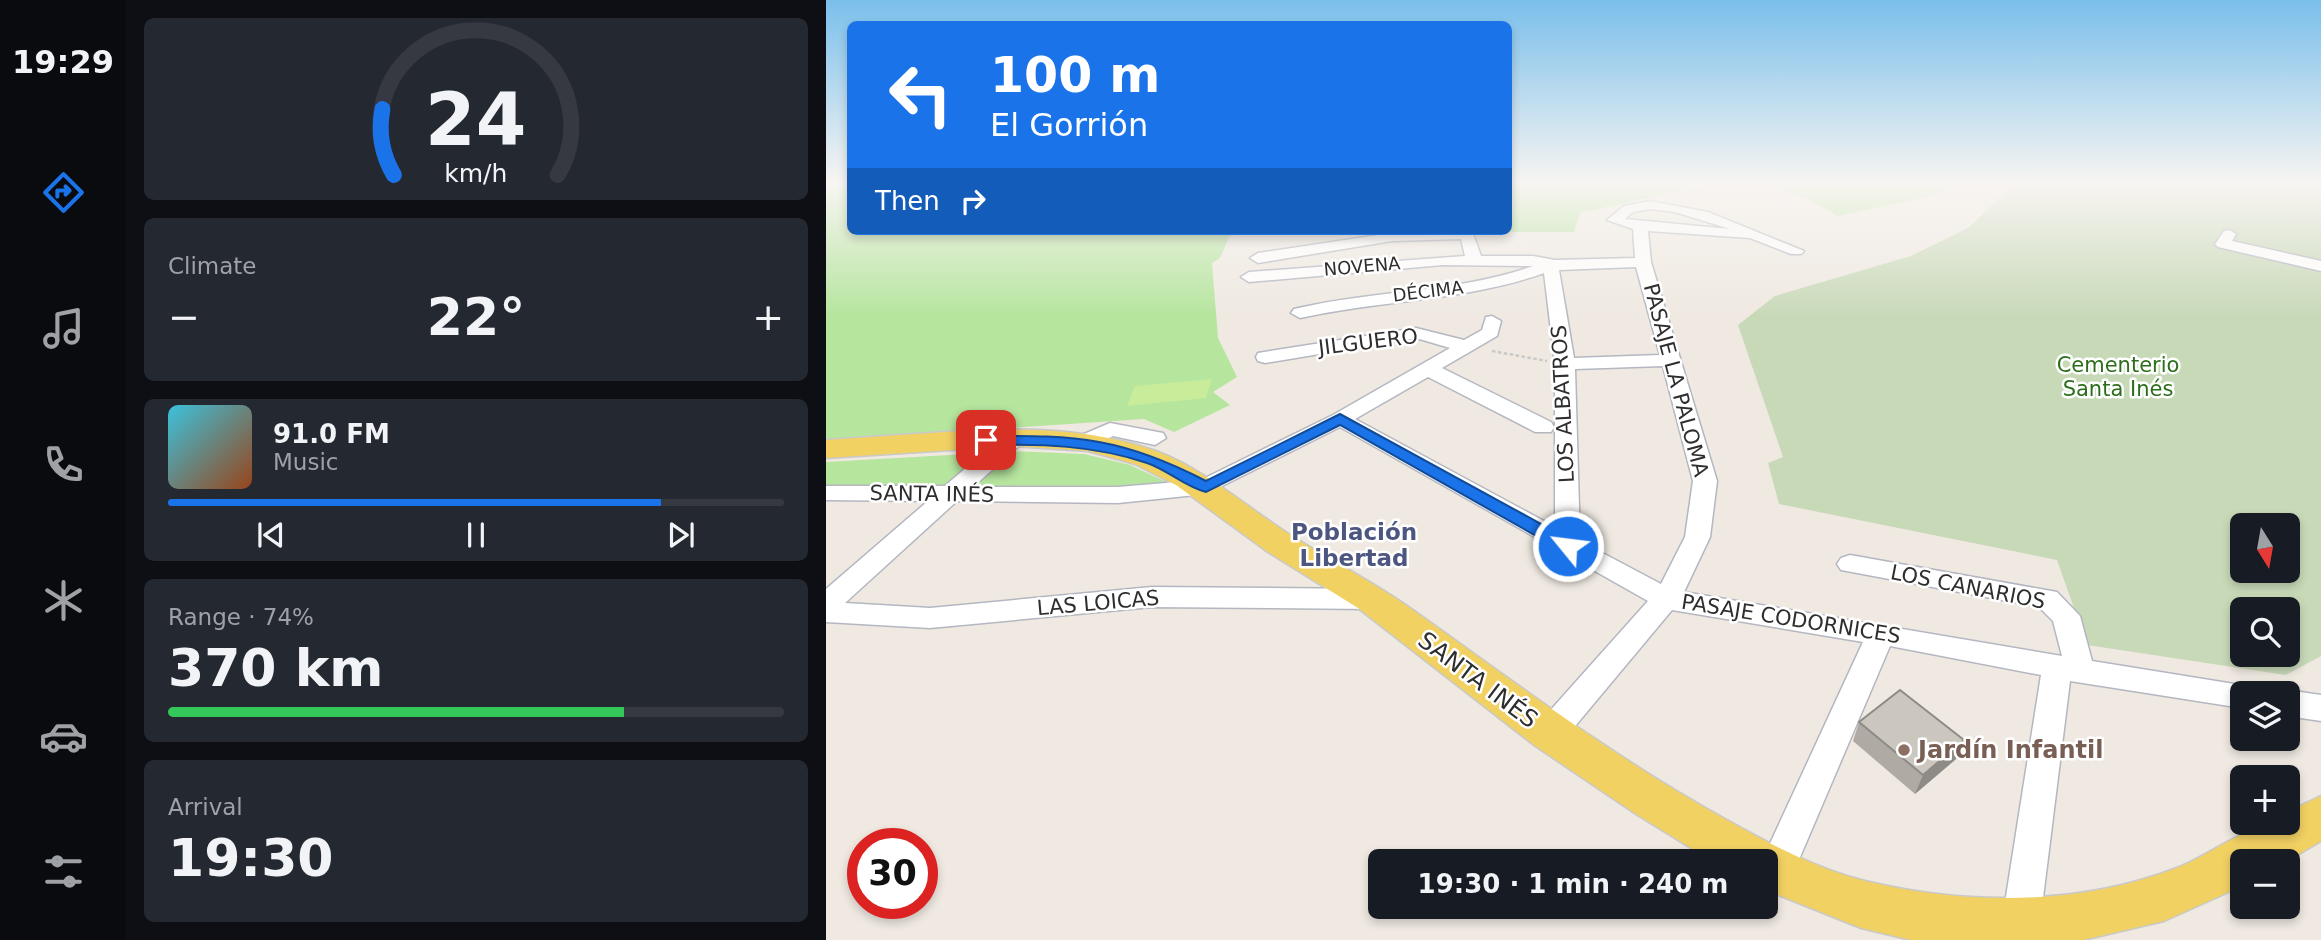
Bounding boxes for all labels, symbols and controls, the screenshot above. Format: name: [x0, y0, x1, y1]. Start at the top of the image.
text: 19:29: [12, 43, 114, 81]
text: 100 m: [990, 47, 1160, 104]
icon: left: [875, 49, 966, 140]
text: 24: [425, 77, 527, 162]
text: El Gorrión: [990, 106, 1148, 144]
text: km/h: [444, 159, 508, 188]
icon: directions: [39, 168, 88, 217]
icon: right: [954, 182, 992, 220]
text: Then: [875, 186, 940, 216]
street label: NOVENA: [1323, 252, 1402, 280]
text: Climate: [168, 253, 257, 279]
street label: DÉCIMA: [1392, 276, 1465, 306]
street label: PASAJE LA PALOMA: [1639, 281, 1713, 480]
text: 22°: [427, 287, 525, 347]
text: −: [168, 295, 200, 339]
text: +: [752, 295, 784, 339]
icon: music: [39, 304, 88, 353]
street label: JILGUERO: [1315, 324, 1419, 360]
street label: LOS ALBATROS: [1547, 324, 1579, 484]
park label: Cementerio Santa Inés: [2057, 353, 2179, 401]
pin: [956, 410, 1016, 470]
text: 91.0 FM: [273, 419, 390, 449]
icon: arrive: [967, 421, 1005, 459]
icon: phone: [39, 440, 88, 489]
text: Music: [273, 449, 338, 475]
street label: SANTA INÉS: [870, 480, 994, 507]
position arrow: [1531, 509, 1605, 583]
north arrow: [2230, 513, 2300, 583]
map controls: [2230, 513, 2300, 919]
icon: previous: [252, 516, 290, 554]
icon: pause: [457, 516, 495, 554]
icon: next: [662, 516, 700, 554]
district label: Población Libertad: [1291, 519, 1417, 571]
street label: LOS CANARIOS: [1889, 560, 2047, 614]
icon: climate: [39, 576, 88, 625]
street label: LAS LOICAS: [1036, 586, 1160, 620]
street label: PASAJE CODORNICES: [1680, 590, 1902, 648]
button: search: [2230, 597, 2300, 667]
text: Range · 74%: [168, 604, 314, 630]
street label: SANTA INÉS: [1413, 625, 1544, 734]
text: 370 km: [168, 638, 383, 698]
button: layers: [2230, 681, 2300, 751]
icon: car: [39, 712, 88, 761]
place label: Jardín Infantil: [1916, 736, 2103, 764]
marker: Jardín Infantil: [1896, 742, 1912, 758]
button: +: [2230, 765, 2300, 835]
text: Arrival: [168, 794, 243, 820]
text: 19:30: [168, 828, 334, 888]
speed limit sign: 30: [847, 828, 938, 919]
icon: filters: [39, 847, 88, 896]
button: −: [2230, 849, 2300, 919]
text: 19:30 · 1 min · 240 m: [1418, 869, 1728, 899]

